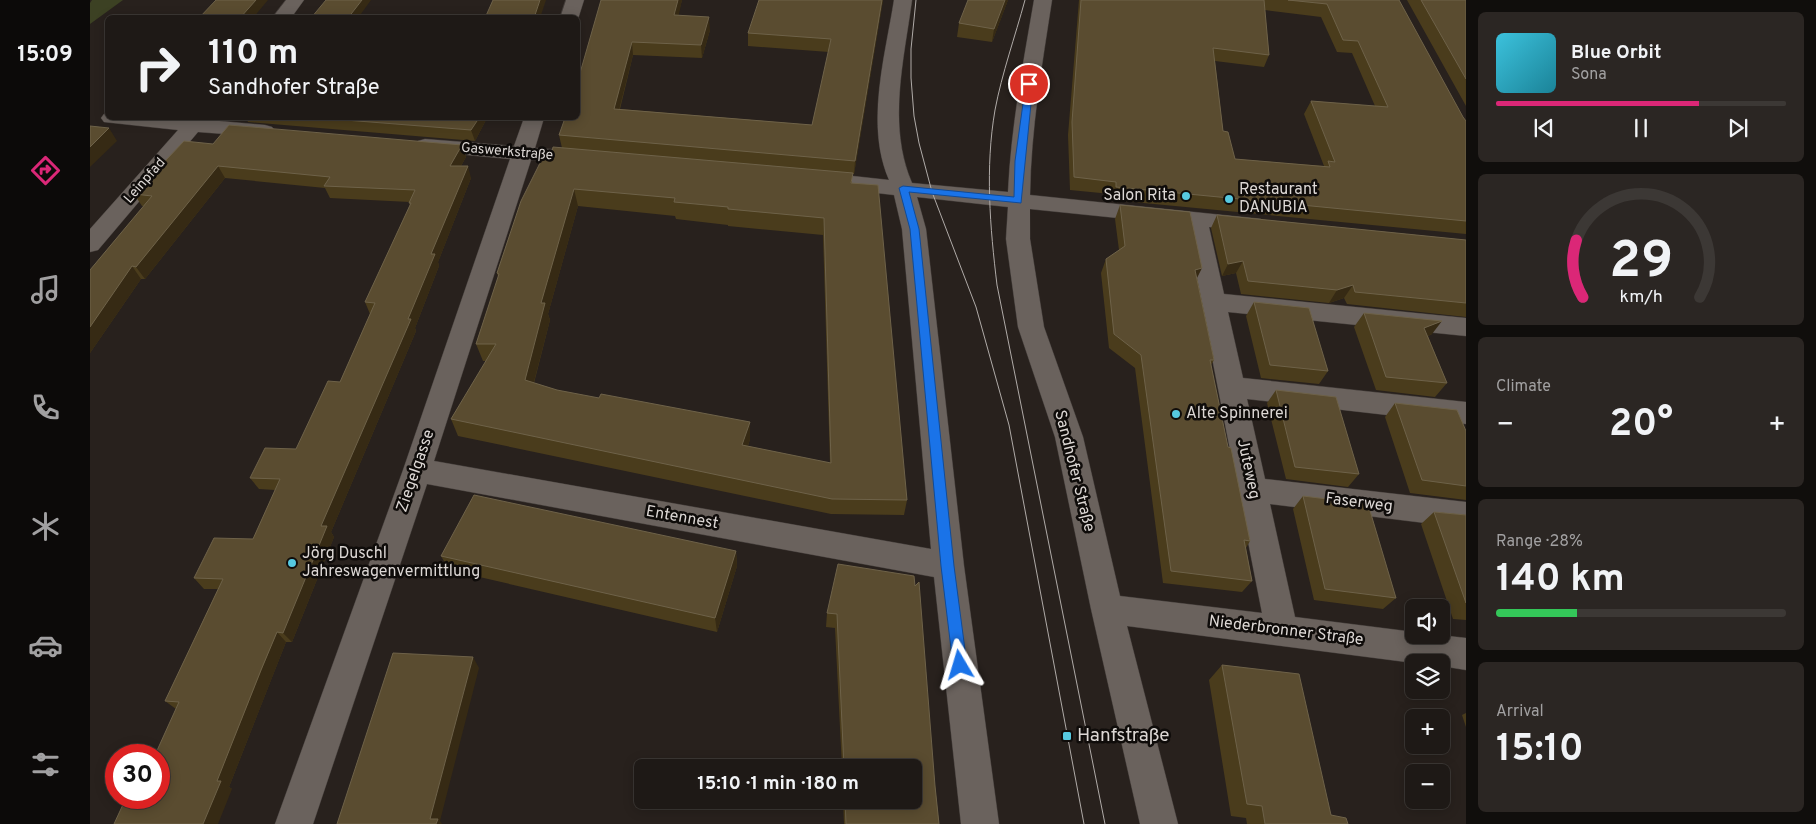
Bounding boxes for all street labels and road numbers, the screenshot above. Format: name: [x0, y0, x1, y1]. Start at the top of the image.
street label: Gaswerkstraße: [460, 140, 554, 164]
street label: Leinpfad: [121, 155, 169, 207]
street label: Sandhofer Straße: [1049, 408, 1099, 534]
street label: Ziegelgasse: [393, 427, 439, 515]
street label: Juteweg: [1232, 437, 1264, 501]
street label: Faserweg: [1324, 489, 1394, 517]
street label: Entennest: [644, 502, 720, 534]
street label: Niederbronner Straße: [1208, 612, 1364, 650]

